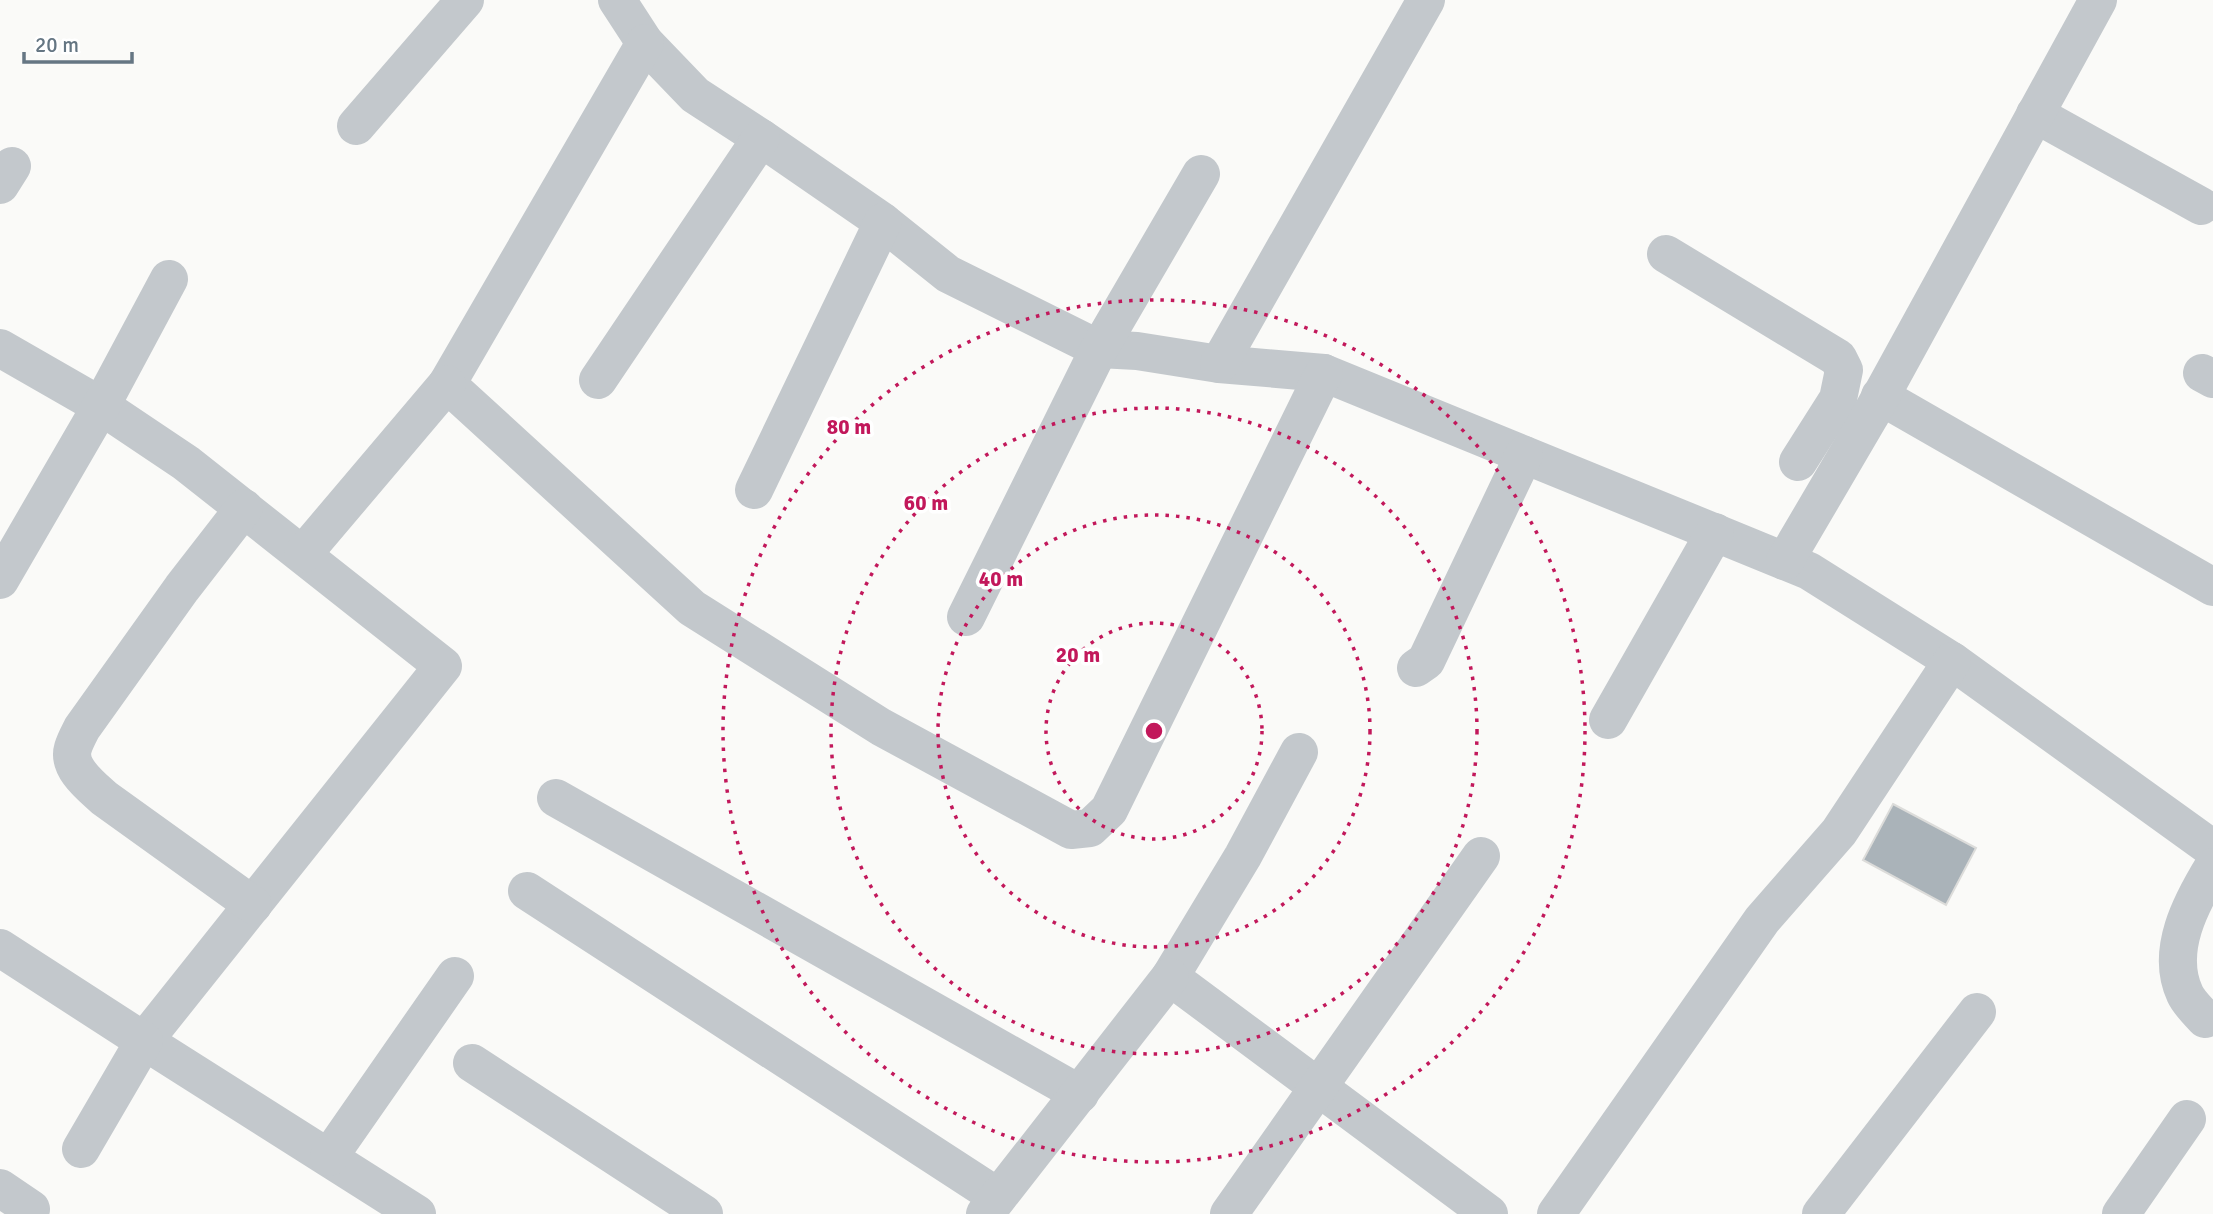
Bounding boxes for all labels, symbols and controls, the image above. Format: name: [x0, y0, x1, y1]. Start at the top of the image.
scale bar: [24, 21, 133, 65]
text: 20 m: [35, 32, 79, 58]
text: 80 m: [827, 414, 871, 440]
text: 60 m: [904, 490, 948, 516]
text: 40 m: [979, 566, 1023, 592]
text: 20 m: [1056, 642, 1100, 668]
centre of rings: [1142, 719, 1166, 743]

